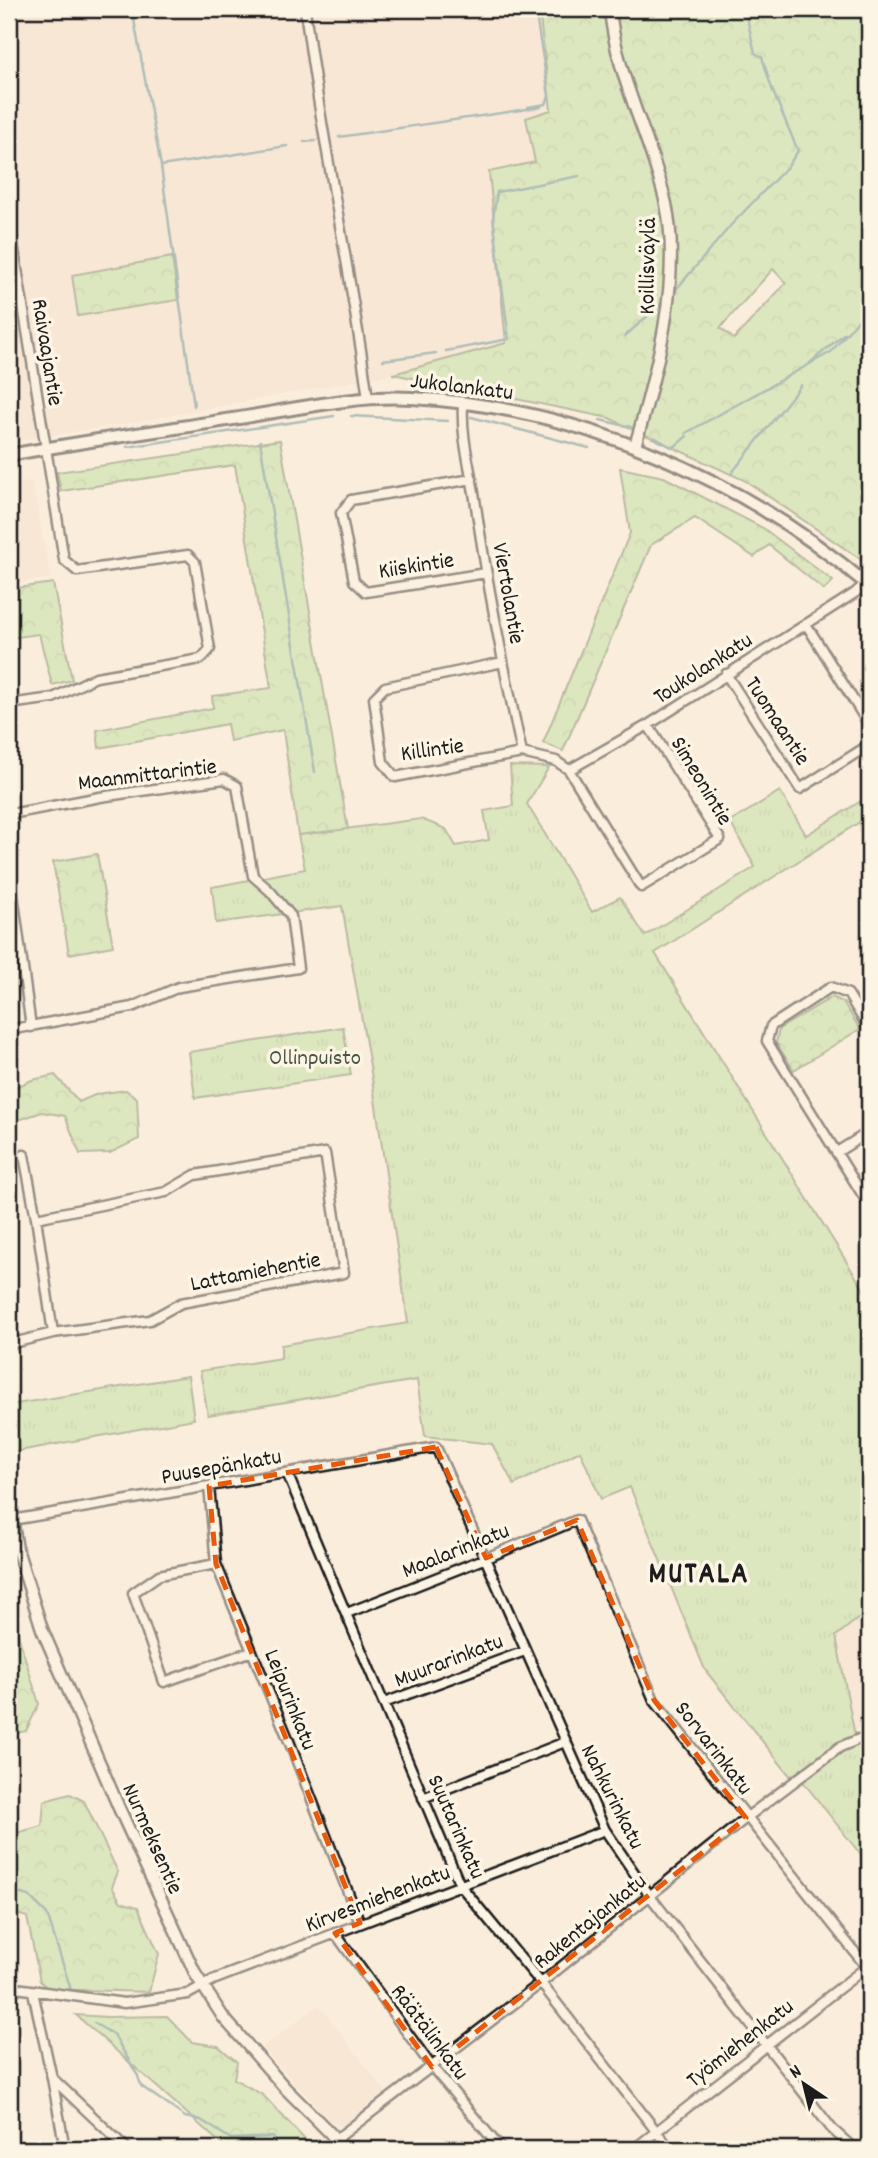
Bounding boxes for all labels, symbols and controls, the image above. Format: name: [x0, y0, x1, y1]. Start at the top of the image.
street label: Koillisväylä: [632, 217, 667, 315]
street label: Raivaajantie: [21, 297, 70, 408]
street label: Jukolankatu: [408, 366, 515, 411]
street label: Viertolantie: [481, 540, 532, 647]
street label: Kiiskintie: [377, 545, 457, 590]
street label: Toukolankatu: [648, 625, 760, 714]
street label: Tuomaantie: [735, 671, 817, 773]
street label: Killintie: [399, 731, 466, 772]
street label: Simeonintie: [660, 731, 740, 833]
street label: Maanmittarintie: [76, 752, 219, 801]
park label: Ollinpuisto: [269, 1043, 361, 1076]
street label: Lattamiehentie: [188, 1245, 324, 1302]
street label: Puusepänkatu: [159, 1442, 284, 1495]
street label: Maalarinkatu: [398, 1516, 515, 1589]
district label: MUTALA: [648, 1555, 750, 1598]
street label: Muurarinkatu: [390, 1626, 509, 1698]
street label: Leipurinkatu: [254, 1645, 324, 1756]
street label: Sorvarinkatu: [665, 1695, 759, 1803]
street label: Nahkurinkatu: [570, 1739, 651, 1856]
street label: Suutarinkatu: [417, 1770, 492, 1885]
street label: Nurmeksentie: [112, 1779, 190, 1900]
street label: Kirvesmiehenkatu: [301, 1857, 455, 1943]
street label: Rakentajankatu: [527, 1867, 655, 1979]
street label: Räätälinkatu: [381, 1978, 475, 2088]
street label: Työmiehenkatu: [680, 1992, 802, 2097]
north arrow: [770, 2050, 840, 2120]
text: N: [785, 2059, 808, 2087]

